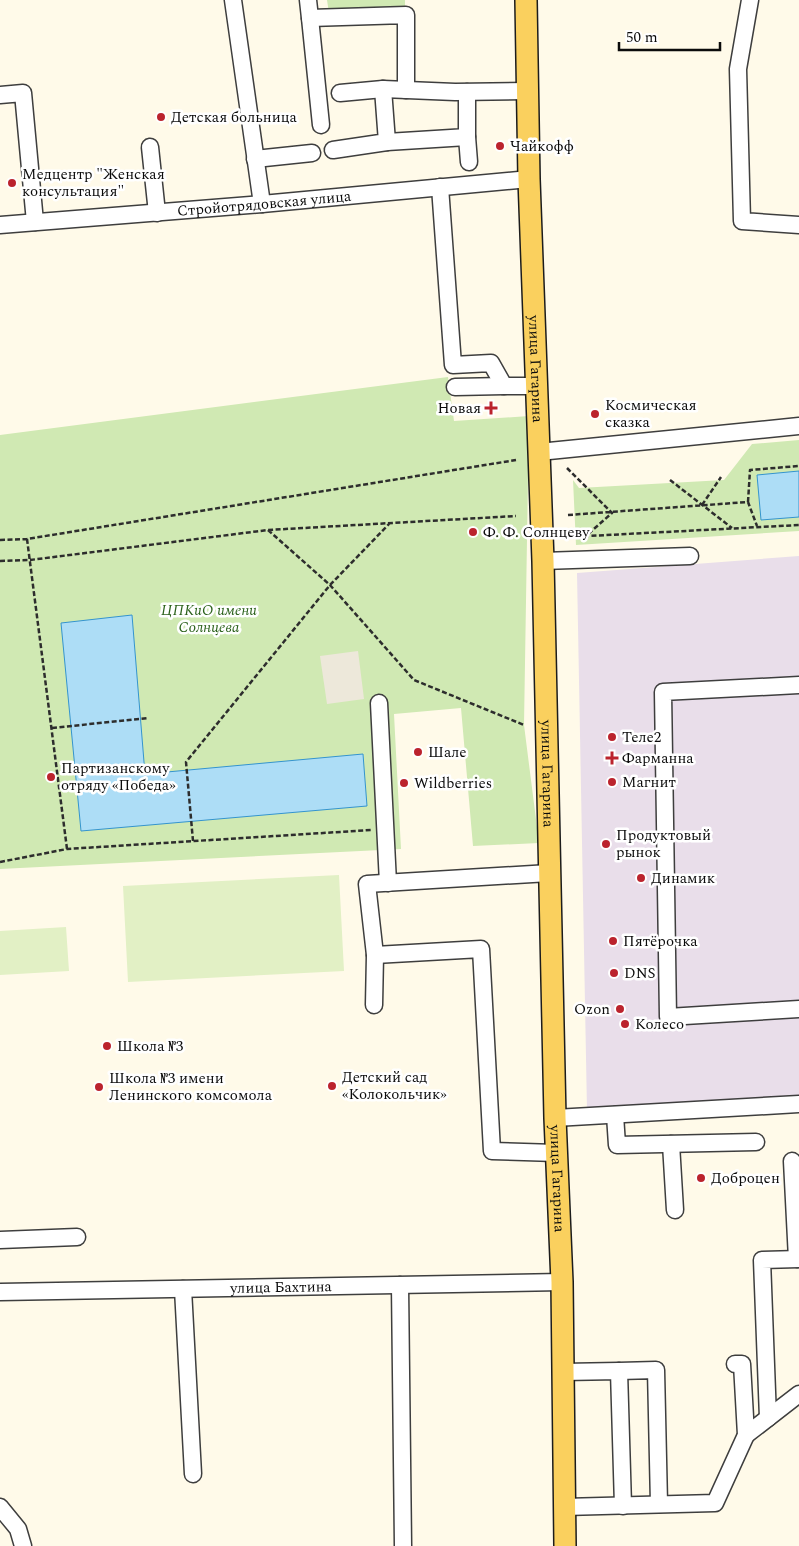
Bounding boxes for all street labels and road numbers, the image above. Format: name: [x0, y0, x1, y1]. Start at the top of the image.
street label: Стройотрядовская улица: [176, 184, 353, 222]
street label: улица Гагарина: [522, 314, 549, 424]
street label: улица Гагарина: [535, 719, 560, 828]
street label: улица Гагарина: [544, 1123, 571, 1233]
street label: улица Бахтина: [229, 1275, 333, 1299]

